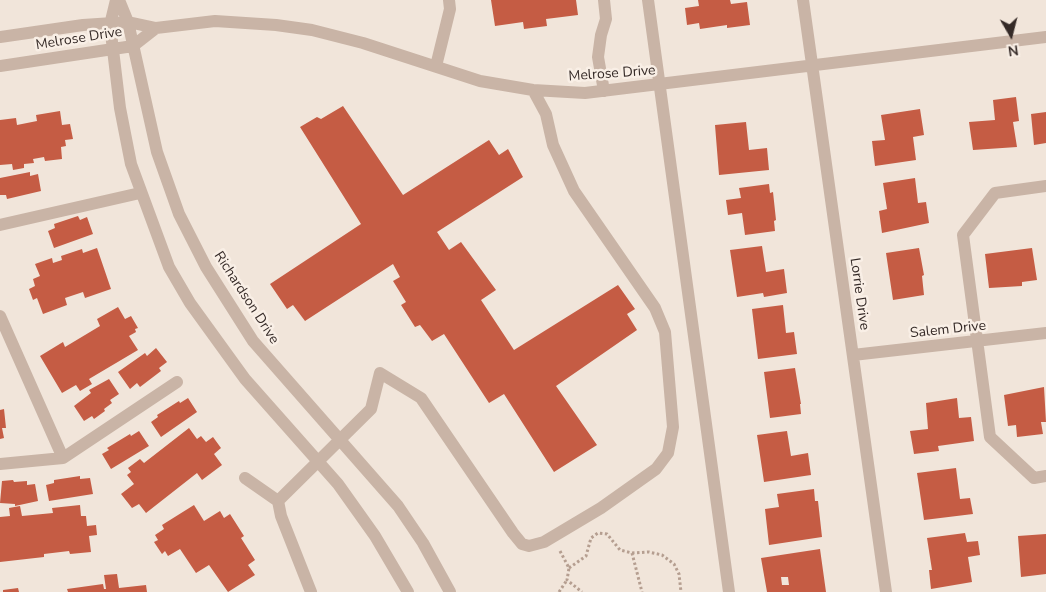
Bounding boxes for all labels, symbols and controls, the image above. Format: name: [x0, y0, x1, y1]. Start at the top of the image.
north arrow: [986, 10, 1036, 60]
street label: Melrose Drive: [35, 24, 123, 54]
text: N: [1007, 40, 1020, 60]
street label: Melrose Drive: [568, 63, 656, 85]
street label: Richardson Drive: [210, 249, 282, 347]
street label: Lorrie Drive: [846, 257, 872, 331]
street label: Salem Drive: [909, 318, 987, 342]

